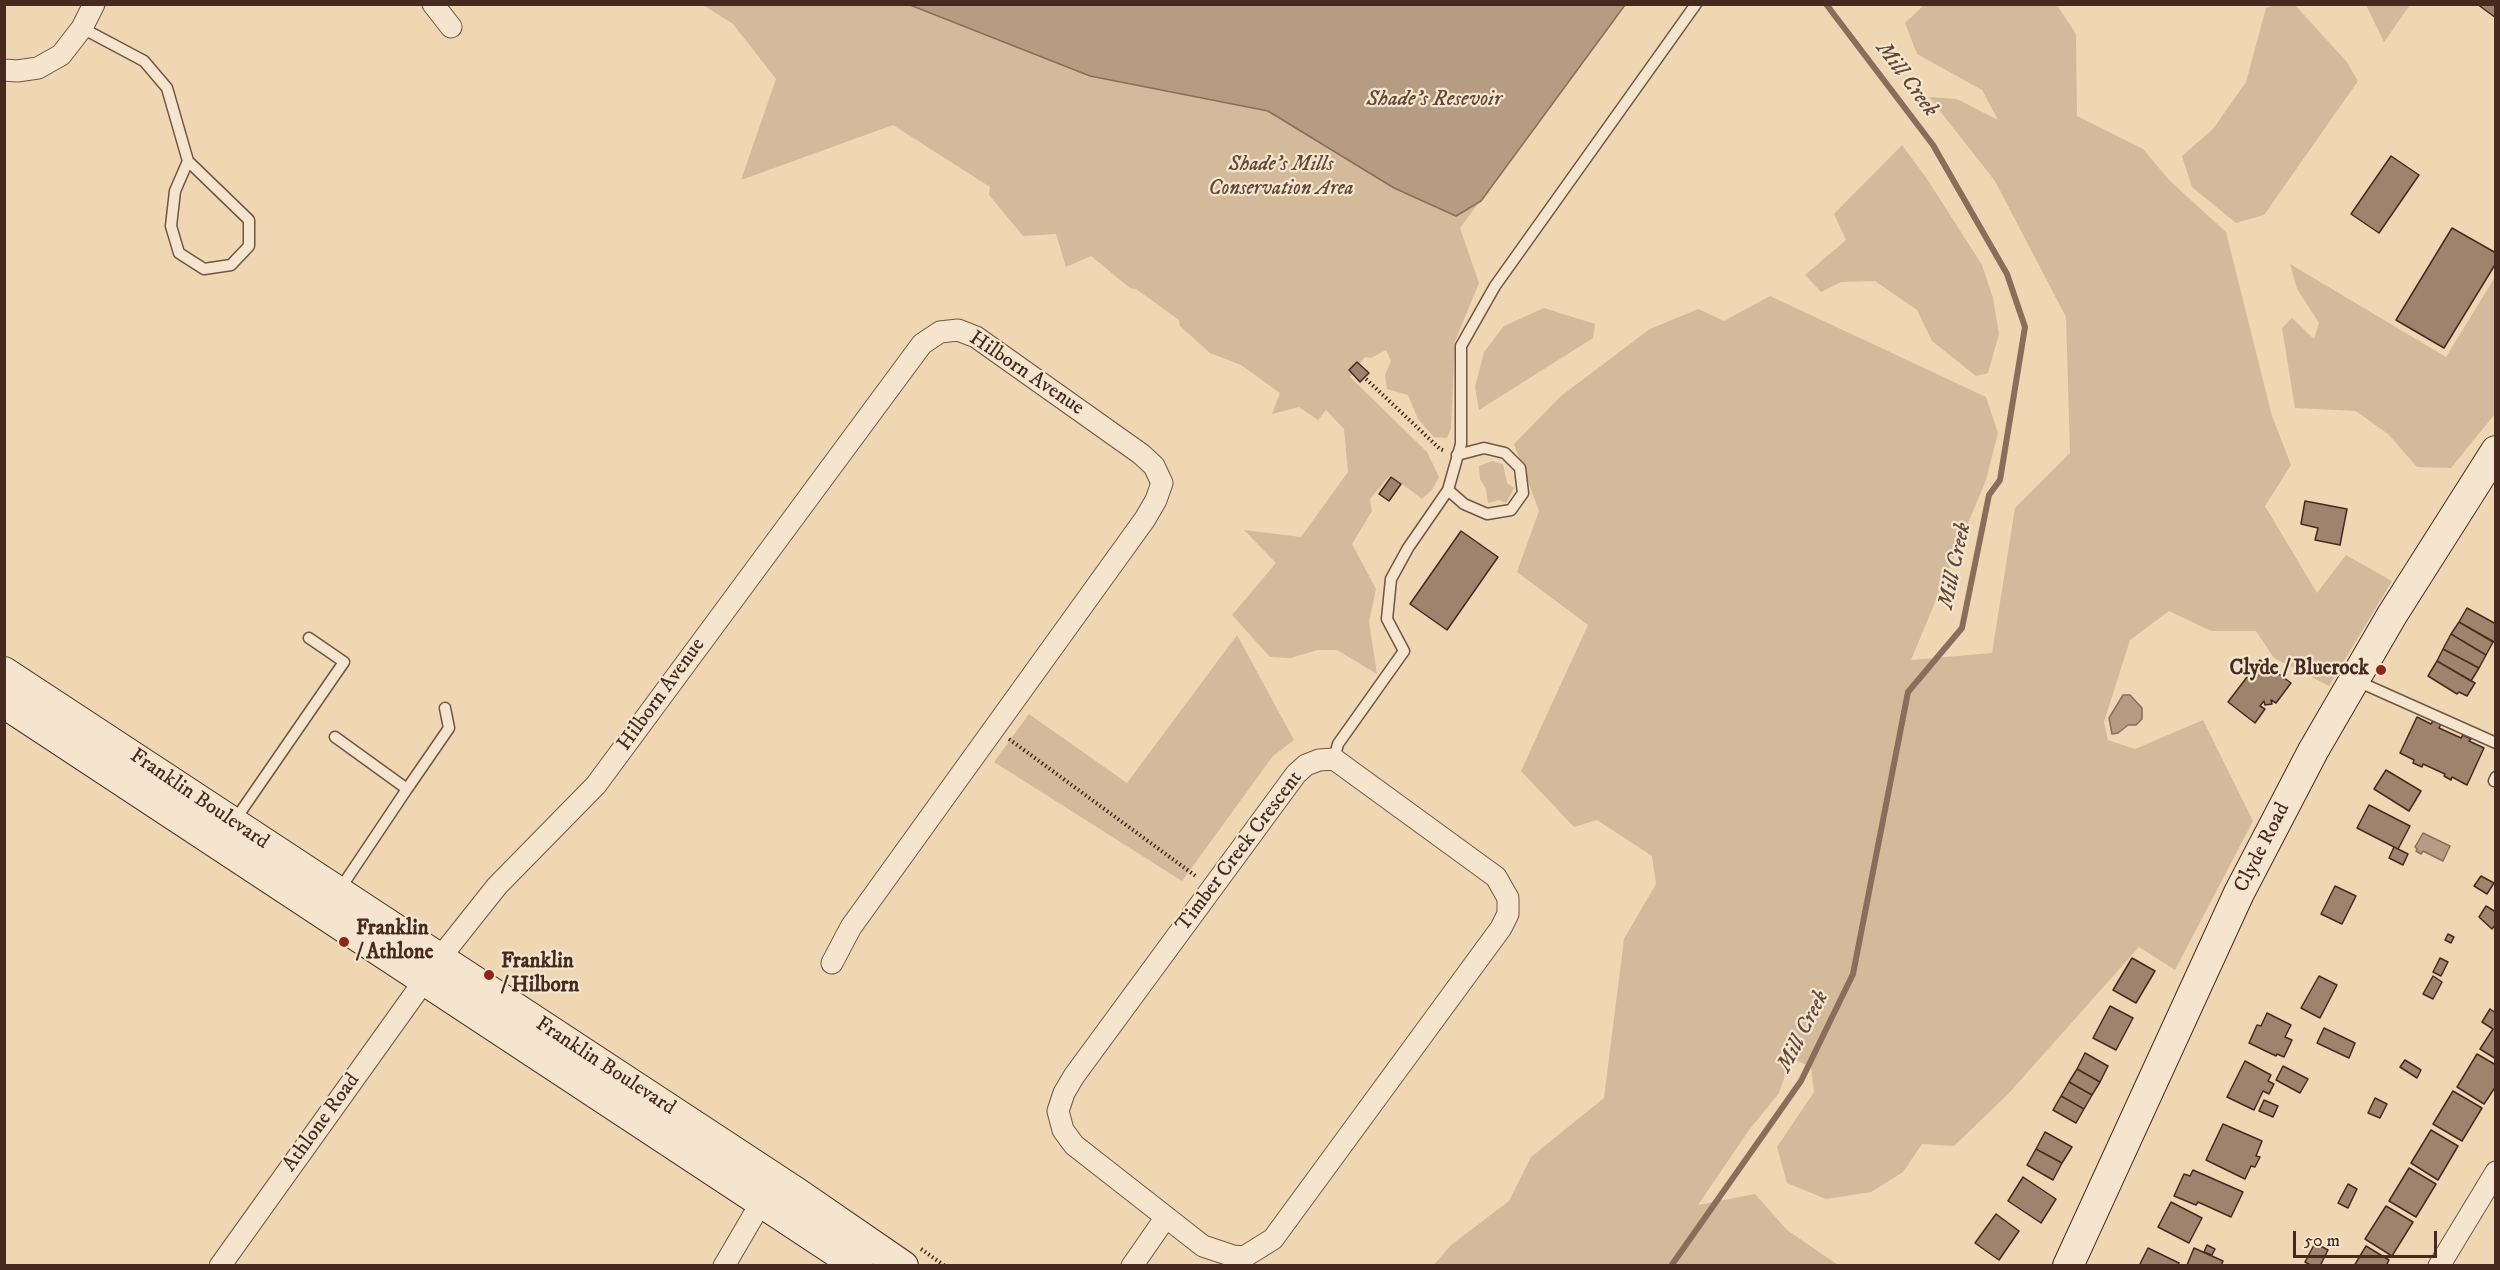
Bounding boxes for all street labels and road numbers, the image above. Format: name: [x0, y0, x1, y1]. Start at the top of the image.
street label: Hilborn Avenue: [964, 326, 1088, 422]
street label: Hilborn Avenue: [613, 634, 711, 756]
street label: Franklin Boulevard: [125, 744, 273, 856]
street label: Timber Creek Crescent: [1171, 767, 1309, 937]
street label: Clyde Road: [2230, 799, 2296, 897]
street label: Franklin Boulevard: [530, 1012, 680, 1122]
street label: Athlone Road: [278, 1069, 366, 1177]

